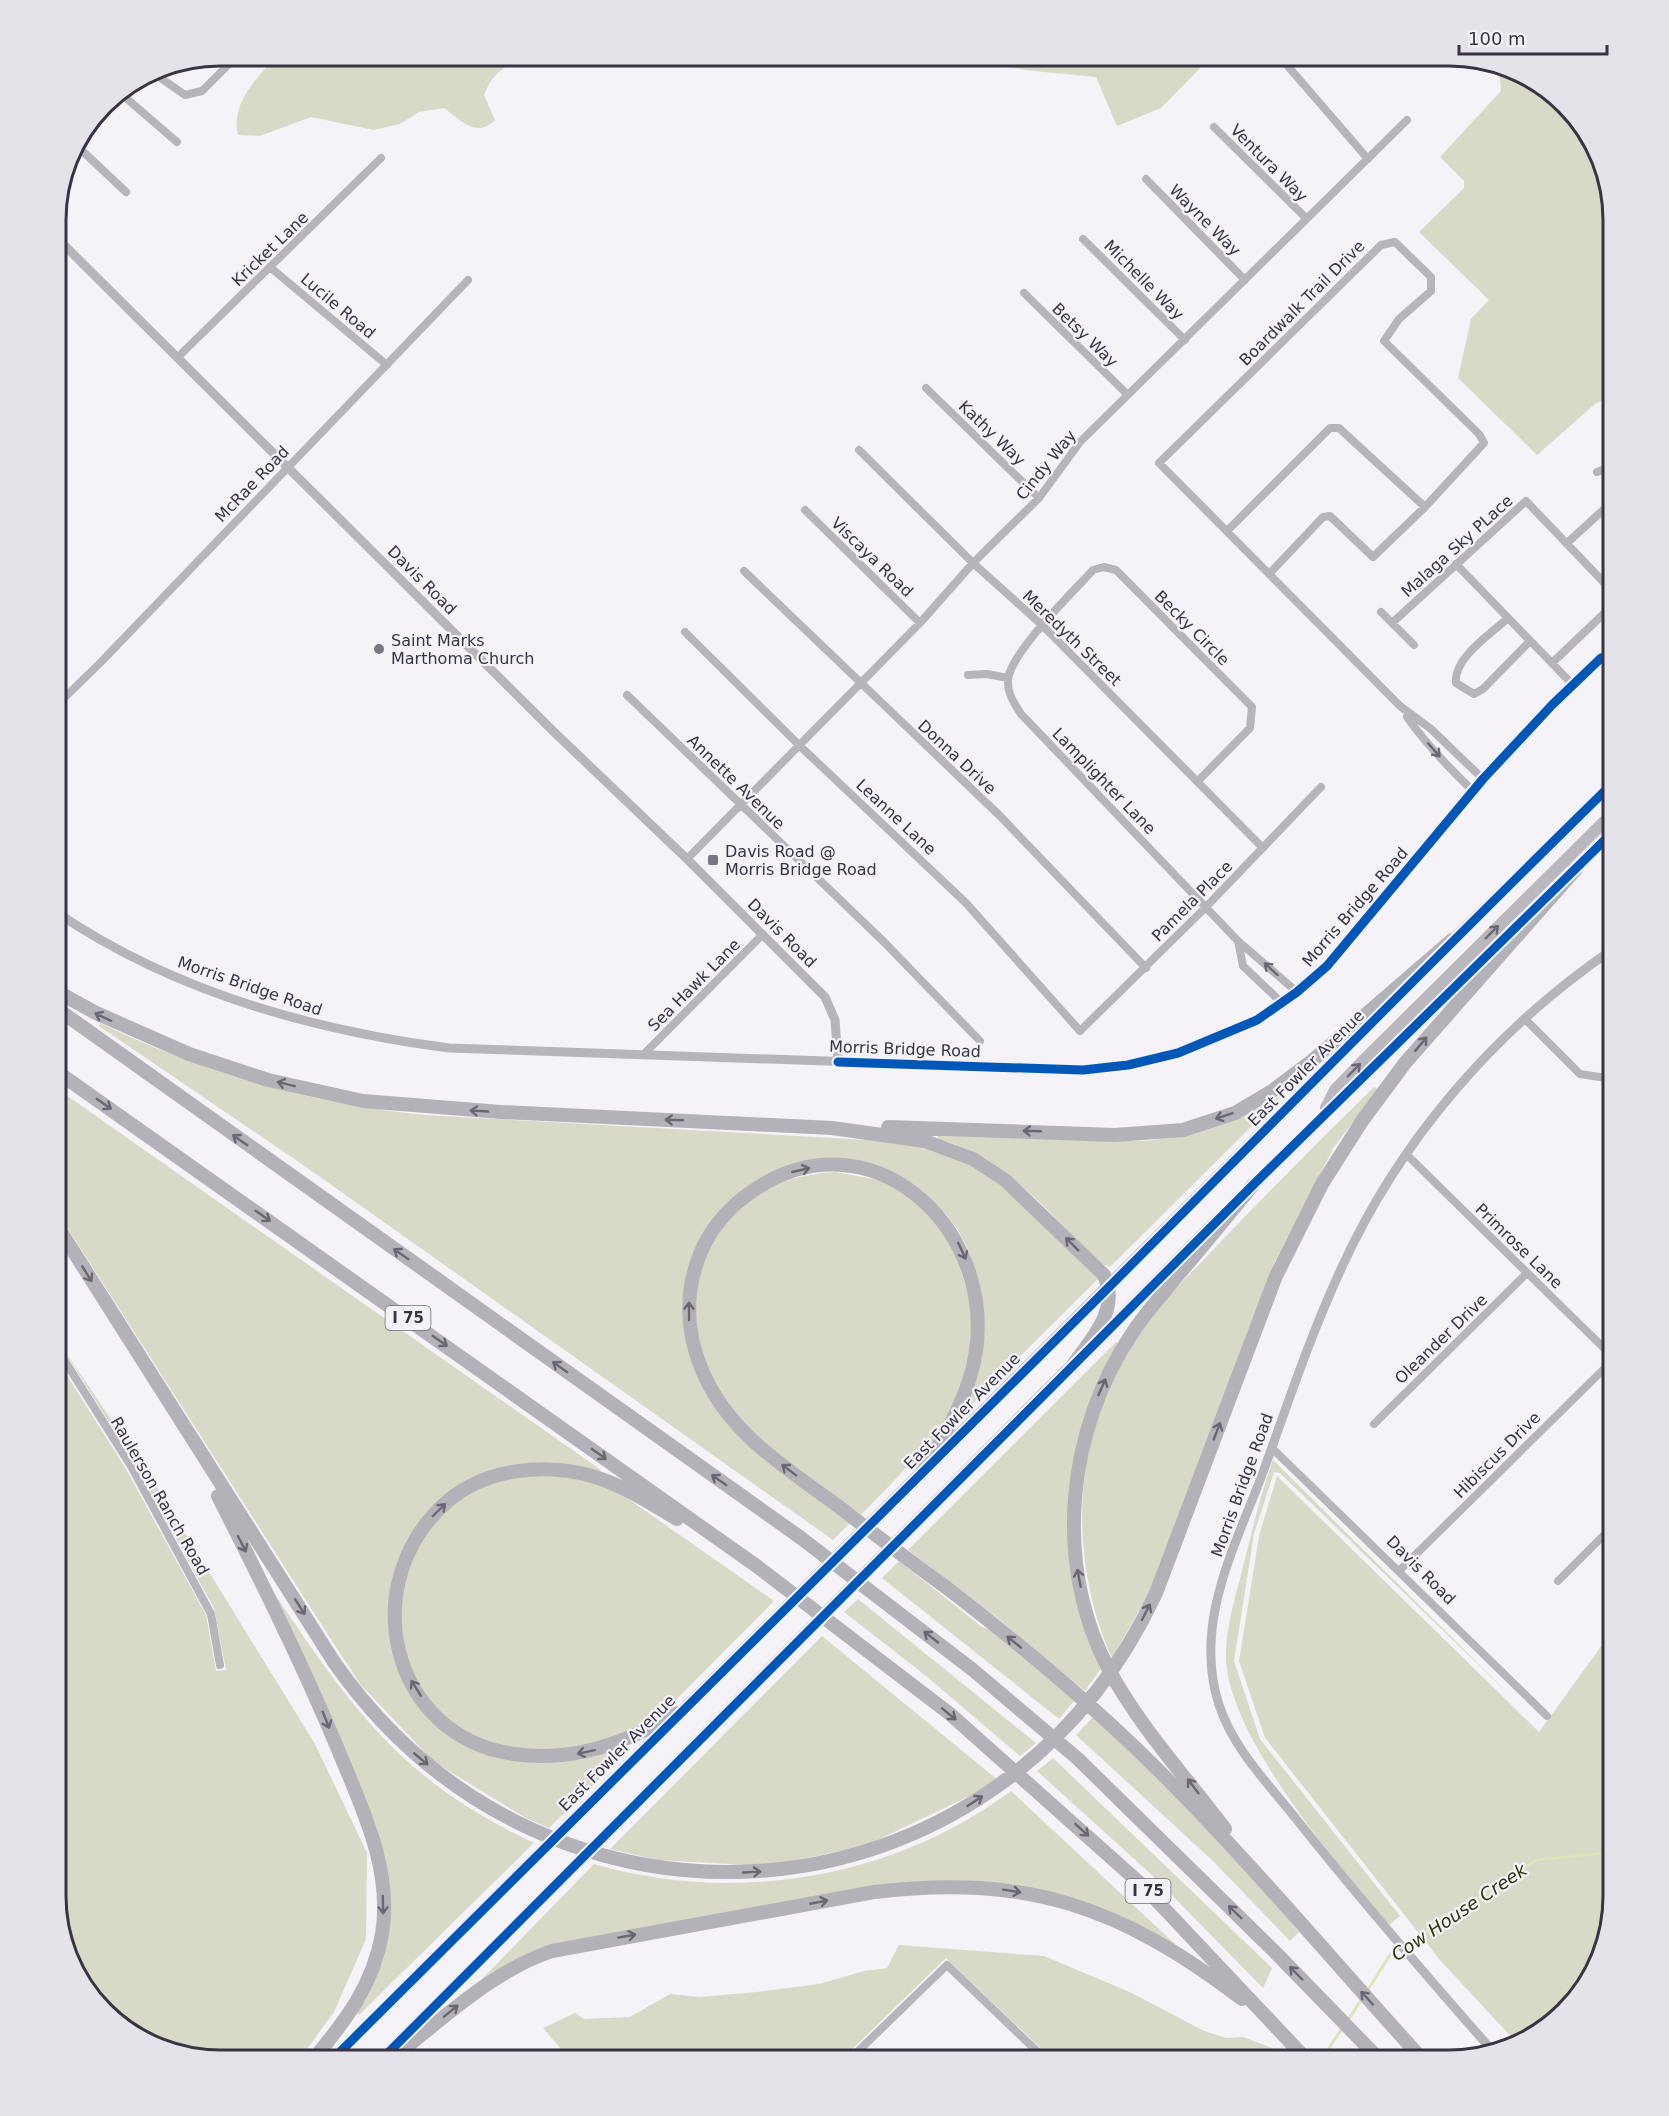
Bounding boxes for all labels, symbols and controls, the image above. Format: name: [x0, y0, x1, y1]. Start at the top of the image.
scale bar: [1459, 18, 1608, 56]
text: 100 m: [1468, 28, 1526, 49]
street label: Ventura Way: [1226, 120, 1312, 206]
street label: Wayne Way: [1165, 180, 1245, 260]
street label: Kricket Lane: [228, 208, 312, 290]
street label: Michelle Way: [1100, 236, 1188, 324]
street label: Boardwalk Trail Drive: [1235, 236, 1369, 370]
street label: Lucile Road: [297, 269, 379, 343]
street label: Betsy Way: [1048, 299, 1122, 371]
street label: Kathy Way: [955, 397, 1029, 469]
street label: Cindy Way: [1012, 426, 1080, 504]
street label: McRae Road: [211, 442, 293, 526]
street label: Malaga Sky PLace: [1397, 491, 1517, 601]
street label: Viscaya Road: [827, 513, 917, 601]
street label: Davis Road: [384, 542, 460, 618]
street label: Meredyth Street: [1019, 586, 1125, 690]
street label: Becky Circle: [1151, 587, 1233, 669]
place label: Saint Marks Marthoma Church: [391, 631, 534, 668]
marker: Saint Marks Marthoma Church: [372, 642, 386, 656]
street label: Donna Drive: [914, 716, 1000, 798]
street label: Lamplighter Lane: [1048, 724, 1160, 838]
street label: Annette Avenue: [683, 731, 789, 833]
one-way arrow: [1428, 742, 1441, 758]
street label: Leanne Lane: [852, 775, 940, 859]
place label: Davis Road @ Morris Bridge Road: [725, 842, 877, 879]
street label: Morris Bridge Road: [1298, 844, 1412, 970]
marker: Davis Road @ Morris Bridge Road: [706, 853, 720, 867]
street label: Pamela Place: [1148, 857, 1236, 945]
street label: Davis Road: [744, 895, 820, 971]
one-way arrow: [1485, 925, 1500, 939]
street label: Sea Hawk Lane: [644, 935, 744, 1035]
street label: Morris Bridge Road: [175, 952, 325, 1020]
one-way arrow: [1264, 962, 1279, 976]
street label: East Fowler Avenue: [1244, 1006, 1368, 1130]
one-way arrow: [95, 1010, 113, 1022]
street label: Morris Bridge Road: [829, 1037, 981, 1061]
one-way arrow: [1414, 1037, 1428, 1052]
one-way arrow: [1347, 1062, 1362, 1077]
one-way arrow: [277, 1078, 296, 1090]
one-way arrow: [95, 1098, 111, 1110]
one-way arrow: [469, 1105, 489, 1116]
one-way arrow: [1215, 1112, 1234, 1123]
one-way arrow: [664, 1114, 684, 1125]
one-way arrow: [1022, 1126, 1042, 1137]
one-way arrow: [233, 1134, 249, 1146]
one-way arrow: [791, 1164, 810, 1176]
street label: Primrose Lane: [1471, 1200, 1567, 1292]
one-way arrow: [255, 1210, 271, 1222]
one-way arrow: [1065, 1236, 1080, 1251]
one-way arrow: [956, 1241, 968, 1259]
one-way arrow: [393, 1248, 409, 1260]
one-way arrow: [81, 1265, 93, 1282]
street label: Oleander Drive: [1391, 1290, 1491, 1388]
one-way arrow: [683, 1302, 695, 1322]
road number: I 75: [386, 1306, 430, 1330]
one-way arrow: [431, 1335, 447, 1347]
street label: East Fowler Avenue: [900, 1349, 1024, 1473]
one-way arrow: [552, 1361, 568, 1373]
one-way arrow: [1098, 1378, 1109, 1396]
street label: Hibiscus Drive: [1450, 1408, 1544, 1502]
street label: Morris Bridge Road: [1207, 1410, 1277, 1560]
street label: Raulerson Ranch Road: [107, 1413, 213, 1579]
one-way arrow: [1213, 1422, 1224, 1440]
one-way arrow: [590, 1448, 606, 1460]
one-way arrow: [781, 1464, 797, 1476]
one-way arrow: [711, 1474, 727, 1486]
one-way arrow: [431, 1503, 446, 1517]
street label: Davis Road: [1383, 1532, 1459, 1608]
one-way arrow: [237, 1534, 249, 1552]
one-way arrow: [1073, 1568, 1084, 1588]
one-way arrow: [294, 1598, 306, 1615]
one-way arrow: [1141, 1604, 1152, 1622]
one-way arrow: [923, 1630, 939, 1643]
one-way arrow: [1006, 1635, 1022, 1648]
one-way arrow: [409, 1680, 421, 1697]
street label: East Fowler Avenue: [555, 1691, 679, 1815]
one-way arrow: [941, 1707, 957, 1720]
one-way arrow: [321, 1710, 332, 1729]
one-way arrow: [577, 1747, 596, 1758]
one-way arrow: [413, 1752, 428, 1766]
one-way arrow: [1186, 1779, 1199, 1795]
one-way arrow: [966, 1794, 983, 1806]
one-way arrow: [1074, 1823, 1089, 1837]
water label: Cow House Creek: [1387, 1858, 1532, 1965]
one-way arrow: [741, 1866, 761, 1877]
road number: I 75: [1126, 1879, 1170, 1903]
one-way arrow: [1002, 1886, 1022, 1897]
one-way arrow: [377, 1894, 389, 1914]
one-way arrow: [808, 1896, 828, 1907]
one-way arrow: [1227, 1905, 1242, 1919]
one-way arrow: [617, 1931, 636, 1942]
one-way arrow: [1289, 1966, 1303, 1981]
one-way arrow: [1360, 1991, 1374, 2006]
one-way arrow: [443, 2005, 459, 2018]

